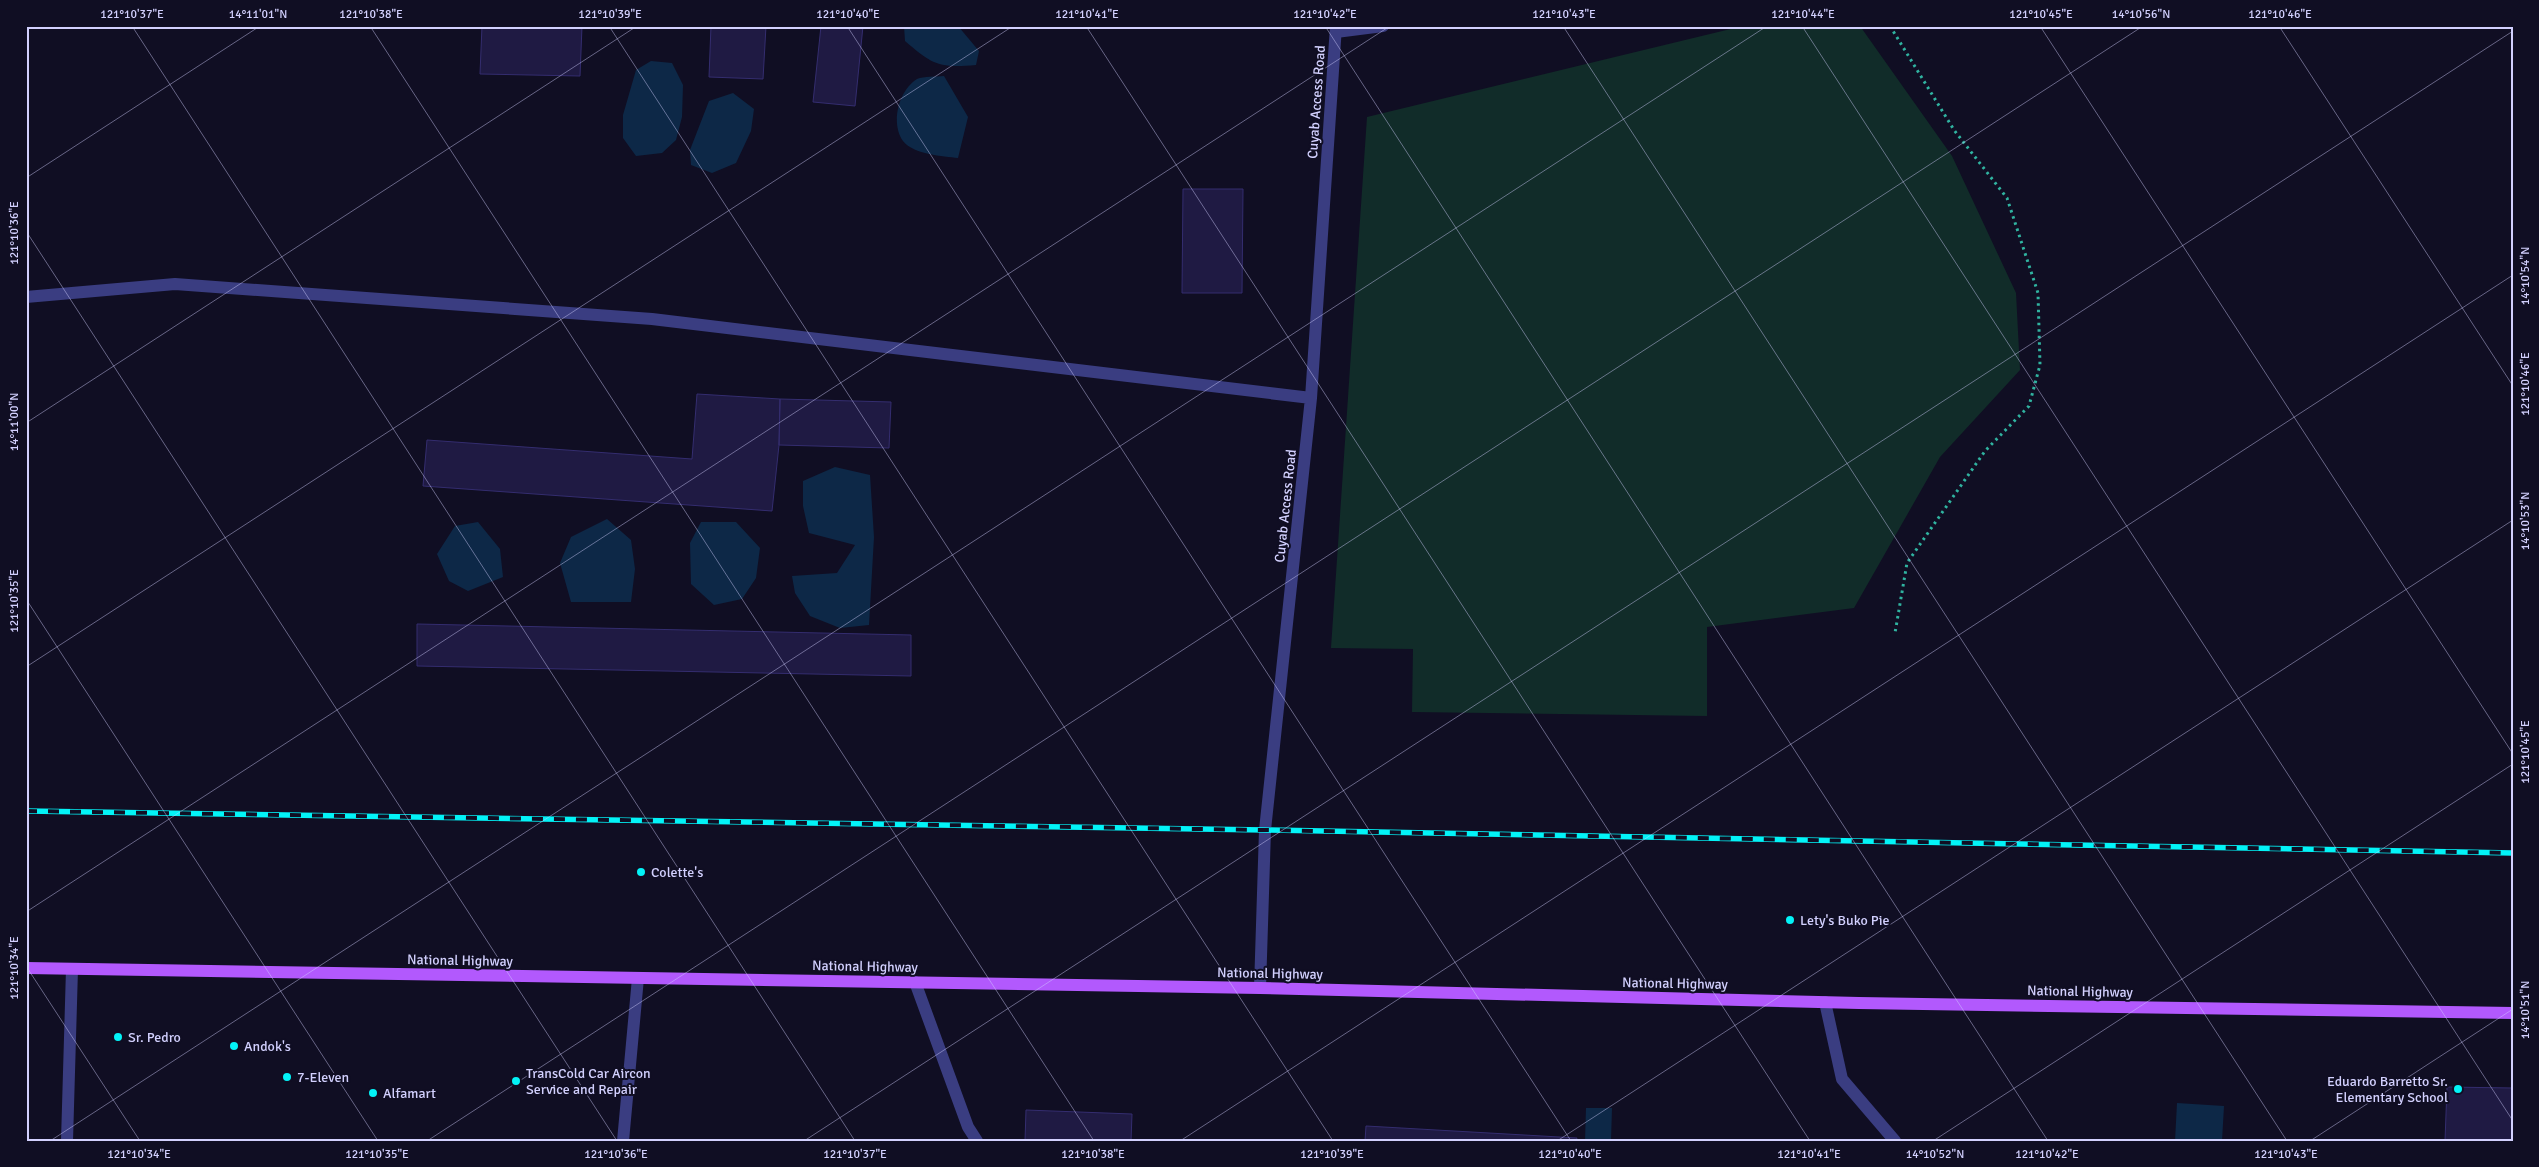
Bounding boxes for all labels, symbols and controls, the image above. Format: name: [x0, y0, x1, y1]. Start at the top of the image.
text: 121°10'37"E: [100, 7, 164, 22]
text: 14°11'01"N: [229, 7, 287, 22]
text: 121°10'38"E: [339, 7, 403, 22]
text: 121°10'39"E: [578, 7, 642, 22]
text: 121°10'40"E: [816, 7, 880, 22]
text: 121°10'41"E: [1055, 7, 1119, 22]
text: 121°10'42"E: [1293, 7, 1357, 22]
text: 121°10'43"E: [1532, 7, 1596, 22]
text: 121°10'44"E: [1771, 7, 1835, 22]
text: 121°10'45"E: [2009, 7, 2073, 22]
text: 14°10'56"N: [2112, 7, 2170, 22]
text: 121°10'46"E: [2248, 7, 2312, 22]
street label: Cuyab Access Road: [1304, 45, 1329, 159]
text: 121°10'36"E: [7, 201, 22, 265]
text: 14°10'54"N: [2518, 247, 2533, 305]
text: 121°10'46"E: [2518, 352, 2533, 416]
text: 14°11'00"N: [7, 393, 22, 451]
street label: Cuyab Access Road: [1271, 449, 1300, 564]
text: 14°10'53"N: [2518, 492, 2533, 550]
text: 121°10'35"E: [7, 569, 22, 633]
text: 121°10'45"E: [2518, 720, 2533, 784]
place label: Colette's: [651, 864, 703, 881]
marker: Colette's: [635, 866, 647, 878]
place label: Lety's Buko Pie: [1800, 912, 1890, 929]
marker: Lety's Buko Pie: [1784, 914, 1796, 926]
text: 121°10'34"E: [7, 936, 22, 1000]
street label: National Highway: [407, 951, 514, 970]
street label: National Highway: [812, 957, 919, 976]
street label: National Highway: [1217, 964, 1324, 983]
street label: National Highway: [1622, 974, 1729, 993]
text: 14°10'51"N: [2518, 981, 2533, 1039]
street label: National Highway: [2027, 982, 2134, 1001]
place label: Sr. Pedro: [128, 1029, 181, 1046]
marker: Sr. Pedro: [112, 1031, 124, 1043]
place label: Andok's: [244, 1038, 291, 1055]
marker: Andok's: [228, 1040, 240, 1052]
place label: TransCold Car Aircon Service and Repair: [526, 1065, 651, 1098]
place label: 7-Eleven: [297, 1069, 349, 1086]
marker: 7-Eleven: [281, 1071, 293, 1083]
place label: Eduardo Barretto Sr. Elementary School: [2327, 1073, 2448, 1106]
marker: TransCold Car Aircon Service and Repair: [510, 1075, 522, 1087]
marker: Eduardo Barretto Sr. Elementary School: [2452, 1083, 2464, 1095]
place label: Alfamart: [383, 1085, 436, 1102]
marker: Alfamart: [367, 1087, 379, 1099]
text: 121°10'34"E: [107, 1147, 171, 1162]
text: 121°10'35"E: [345, 1147, 409, 1162]
text: 121°10'36"E: [584, 1147, 648, 1162]
text: 121°10'37"E: [823, 1147, 887, 1162]
text: 121°10'38"E: [1061, 1147, 1125, 1162]
text: 121°10'39"E: [1300, 1147, 1364, 1162]
text: 121°10'40"E: [1538, 1147, 1602, 1162]
text: 121°10'41"E: [1777, 1147, 1841, 1162]
text: 14°10'52"N: [1906, 1147, 1964, 1162]
text: 121°10'42"E: [2015, 1147, 2079, 1162]
text: 121°10'43"E: [2254, 1147, 2318, 1162]

